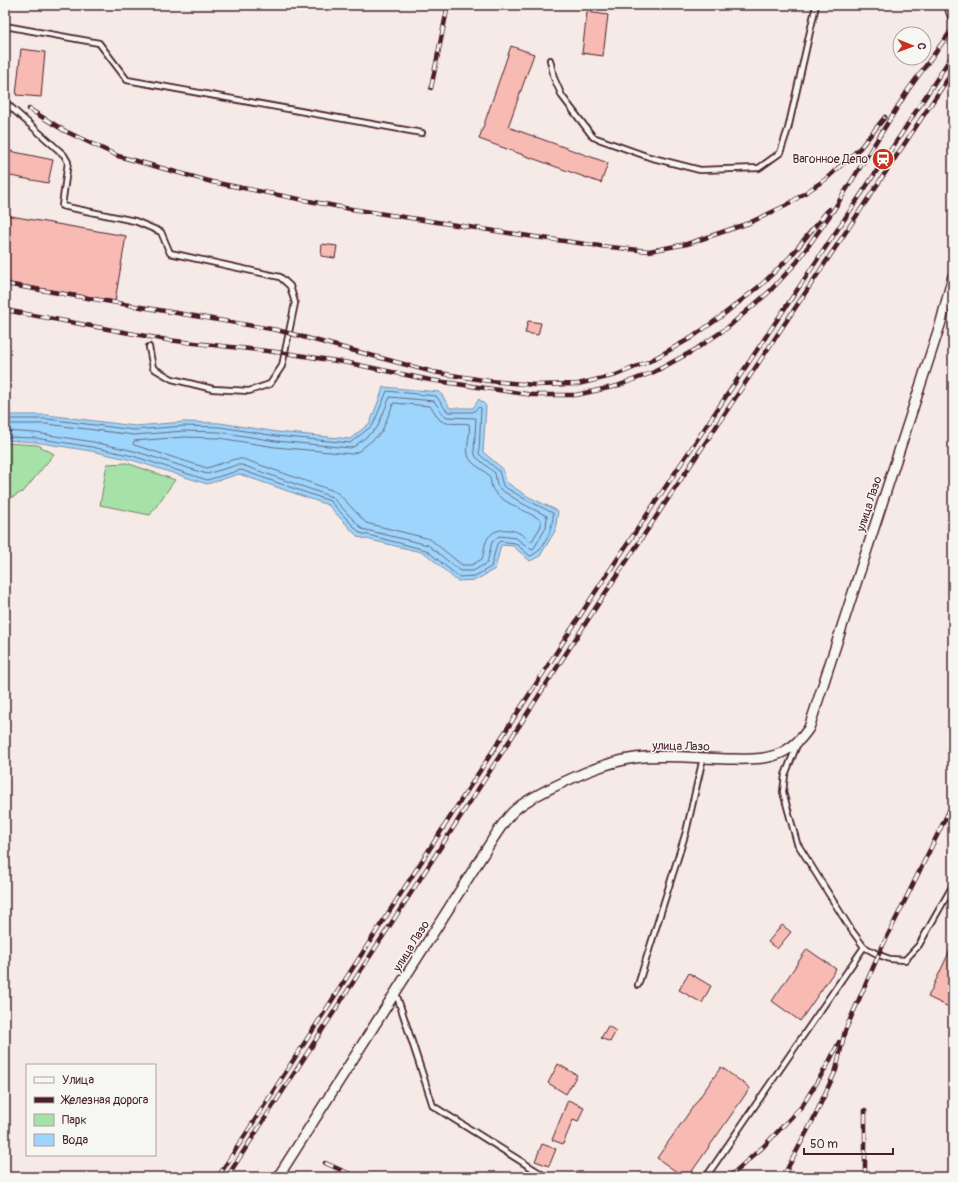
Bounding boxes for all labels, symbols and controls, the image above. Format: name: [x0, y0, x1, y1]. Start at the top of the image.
north arrow: [892, 26, 932, 66]
text: С: [915, 43, 928, 50]
station icon: Вагонное Депо: [870, 146, 896, 172]
place label: Вагонное Депо: [792, 152, 869, 167]
street label: улица Лазо: [853, 474, 886, 535]
street label: улица Лазо: [651, 738, 710, 755]
street label: улица Лазо: [389, 917, 433, 975]
legend: [26, 1064, 156, 1156]
text: Улица: [62, 1073, 94, 1088]
text: Железная дорога: [60, 1093, 149, 1108]
text: Парк: [62, 1113, 87, 1128]
scale bar: [804, 1130, 893, 1156]
text: Вода: [62, 1133, 88, 1148]
text: 50 m: [810, 1137, 838, 1152]

